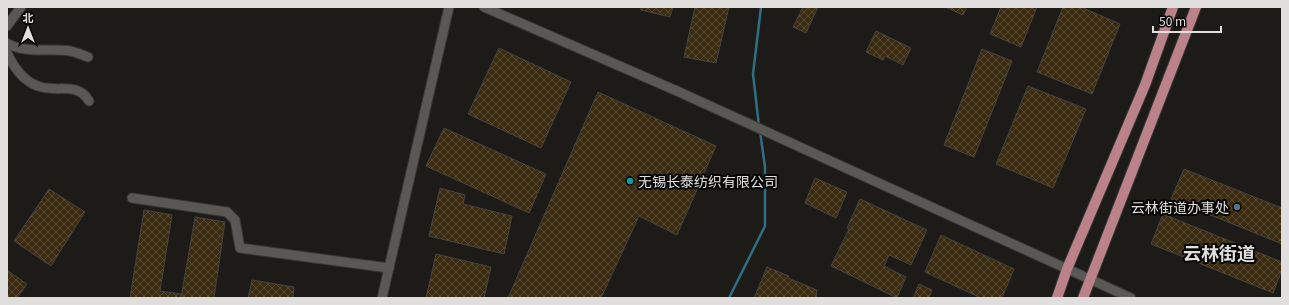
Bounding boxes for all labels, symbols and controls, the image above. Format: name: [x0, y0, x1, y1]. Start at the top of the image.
north arrow: [8, 8, 48, 48]
scale bar: [1153, 8, 1221, 34]
text: 北: [23, 9, 34, 25]
text: 50 m: [1159, 12, 1186, 29]
place label: 无锡长泰纺织有限公司: [638, 171, 778, 191]
marker: 无锡长泰纺织有限公司: [625, 176, 635, 186]
place label: 云林街道办事处: [1131, 197, 1229, 217]
marker: 云林街道办事处: [1232, 202, 1242, 212]
district label: 云林街道: [1183, 239, 1255, 265]

